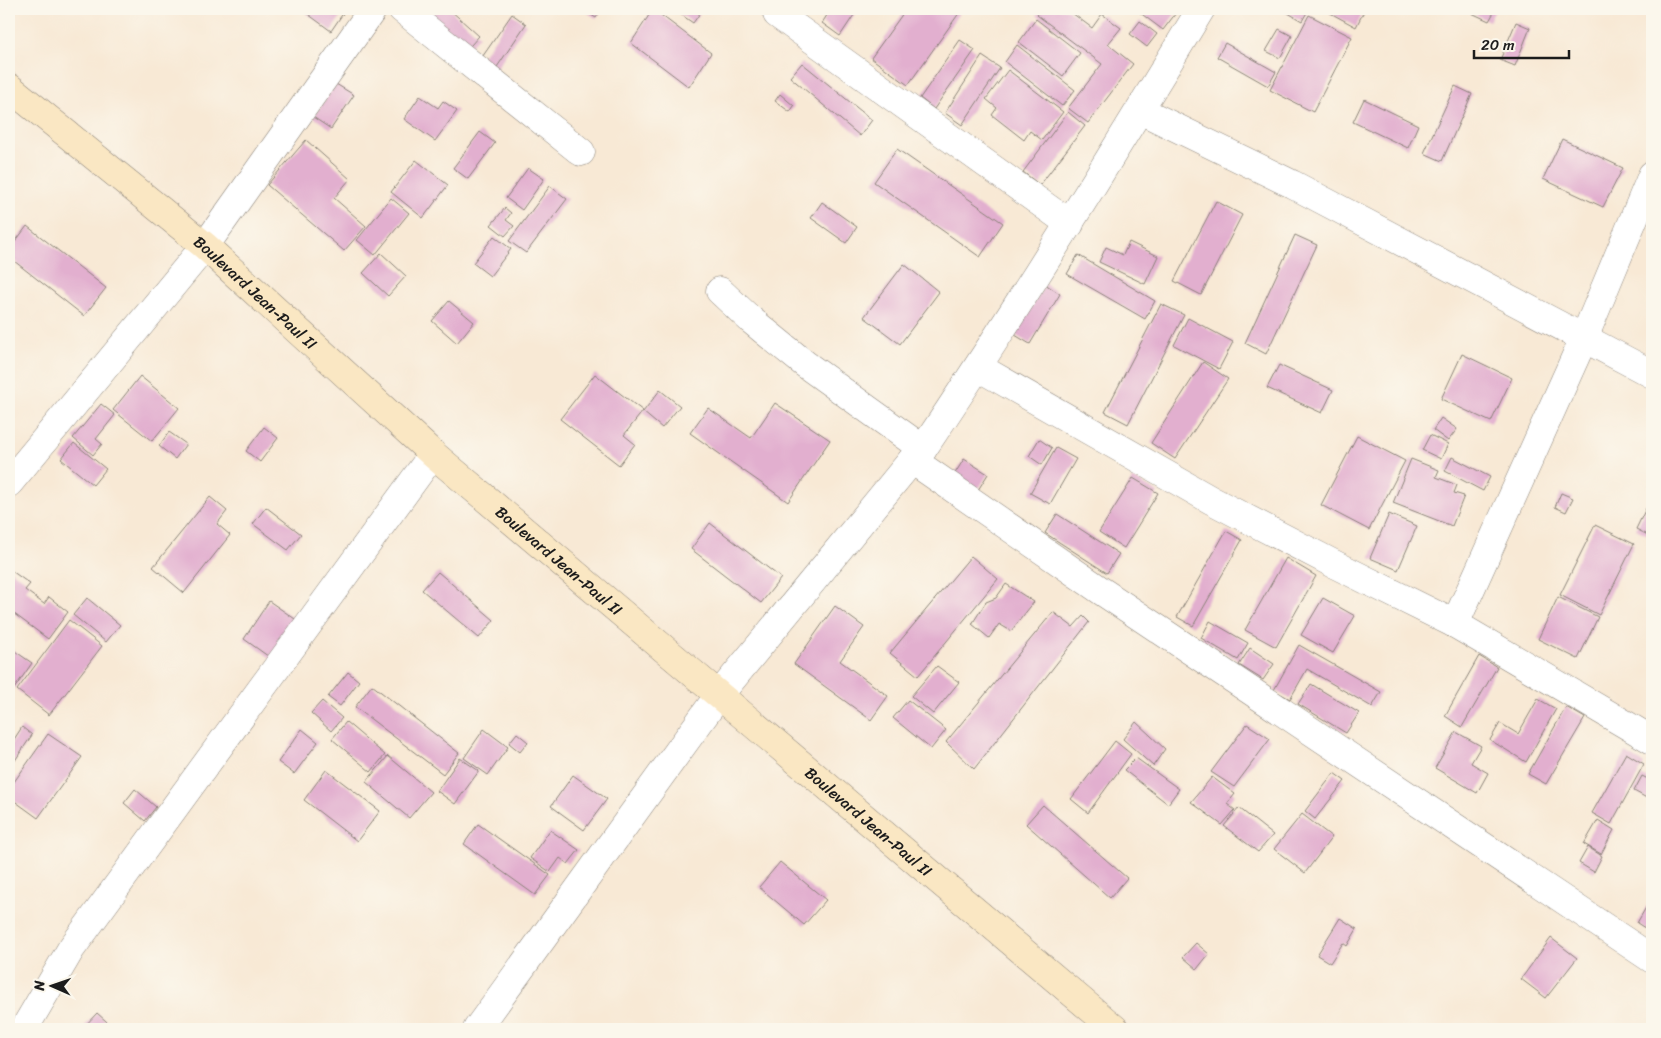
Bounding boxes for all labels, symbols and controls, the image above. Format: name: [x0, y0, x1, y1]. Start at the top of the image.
scale bar: [1474, 28, 1568, 60]
text: 20 m: [1481, 32, 1515, 58]
street label: Boulevard Jean-Paul II: [187, 228, 324, 357]
street label: Boulevard Jean-Paul II: [488, 498, 629, 623]
street label: Boulevard Jean-Paul II: [798, 759, 939, 884]
north arrow: [28, 960, 78, 1010]
text: N: [27, 980, 52, 992]

